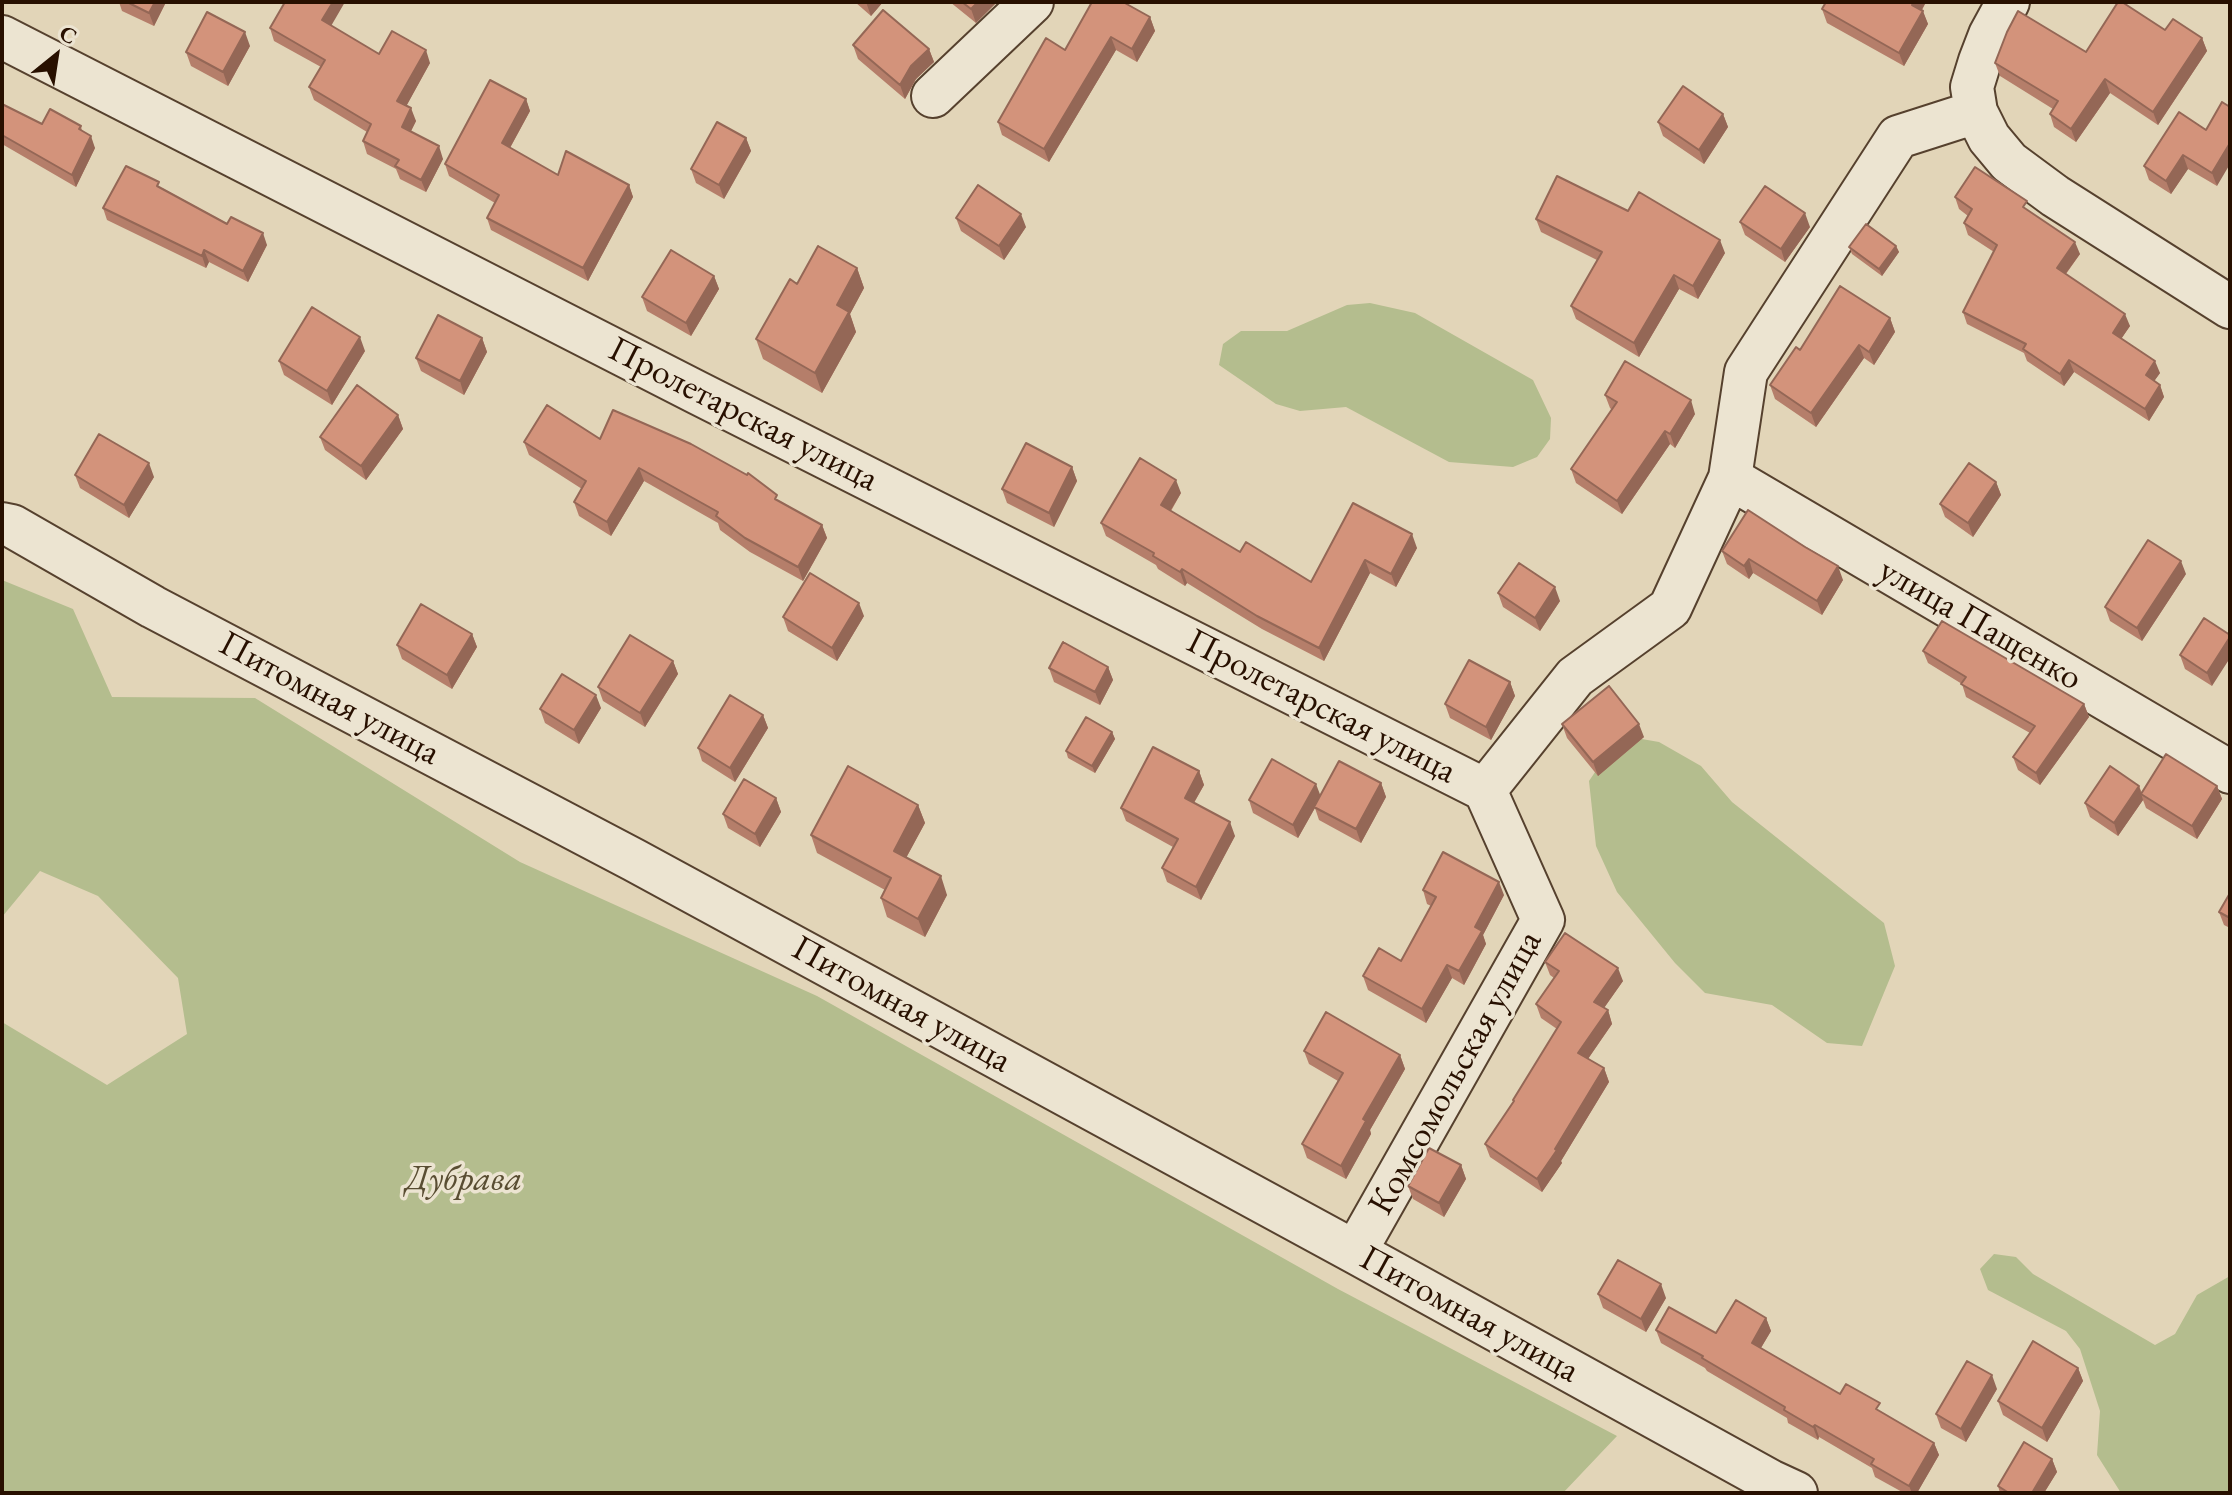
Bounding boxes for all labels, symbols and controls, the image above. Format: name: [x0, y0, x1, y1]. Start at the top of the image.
north arrow: [16, 16, 96, 96]
text: С: [54, 18, 82, 51]
street label: Пролетарская улица: [601, 328, 885, 502]
street label: улица Пащенко: [1871, 549, 2089, 701]
street label: Пролетарская улица: [1179, 620, 1463, 794]
street label: Питомная улица: [211, 623, 447, 775]
street label: Комсомольская улица: [1360, 923, 1552, 1223]
street label: Питомная улица: [784, 927, 1018, 1083]
park label: Дубрава: [405, 1158, 523, 1202]
street label: Питомная улица: [1352, 1237, 1586, 1393]

